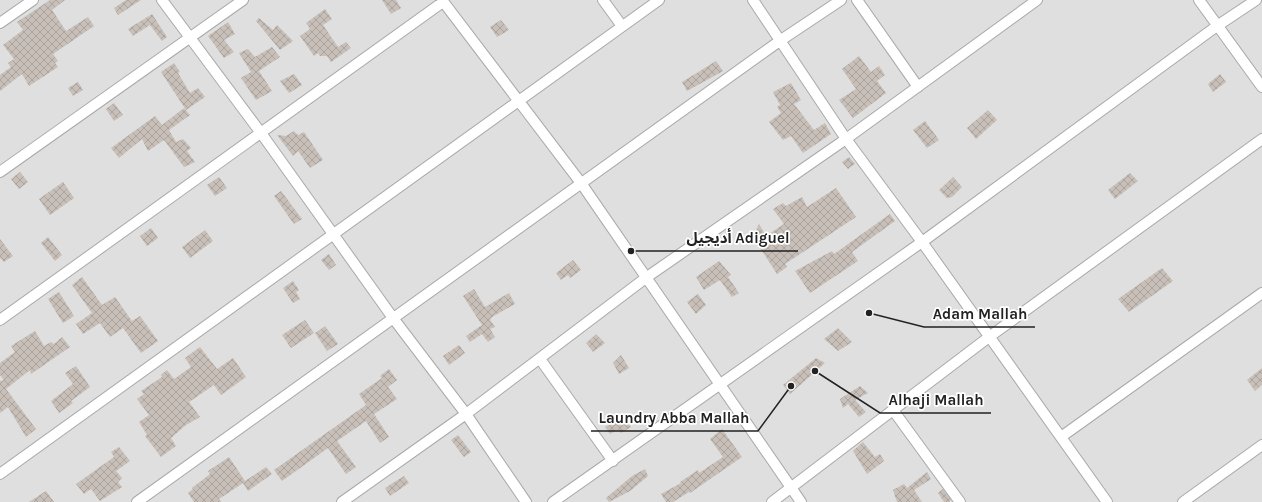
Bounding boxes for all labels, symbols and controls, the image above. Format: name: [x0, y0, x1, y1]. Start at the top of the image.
callout: أديجيل Adiguel: [679, 224, 798, 251]
text: أديجيل Adiguel: [687, 228, 789, 247]
callout: Adam Mallah: [924, 300, 1035, 327]
text: Adam Mallah: [933, 305, 1027, 323]
callout: Alhaji Mallah: [880, 386, 991, 413]
text: Alhaji Mallah: [889, 391, 983, 409]
callout: Laundry Abba Mallah: [591, 404, 758, 431]
text: Laundry Abba Mallah: [599, 409, 749, 427]

